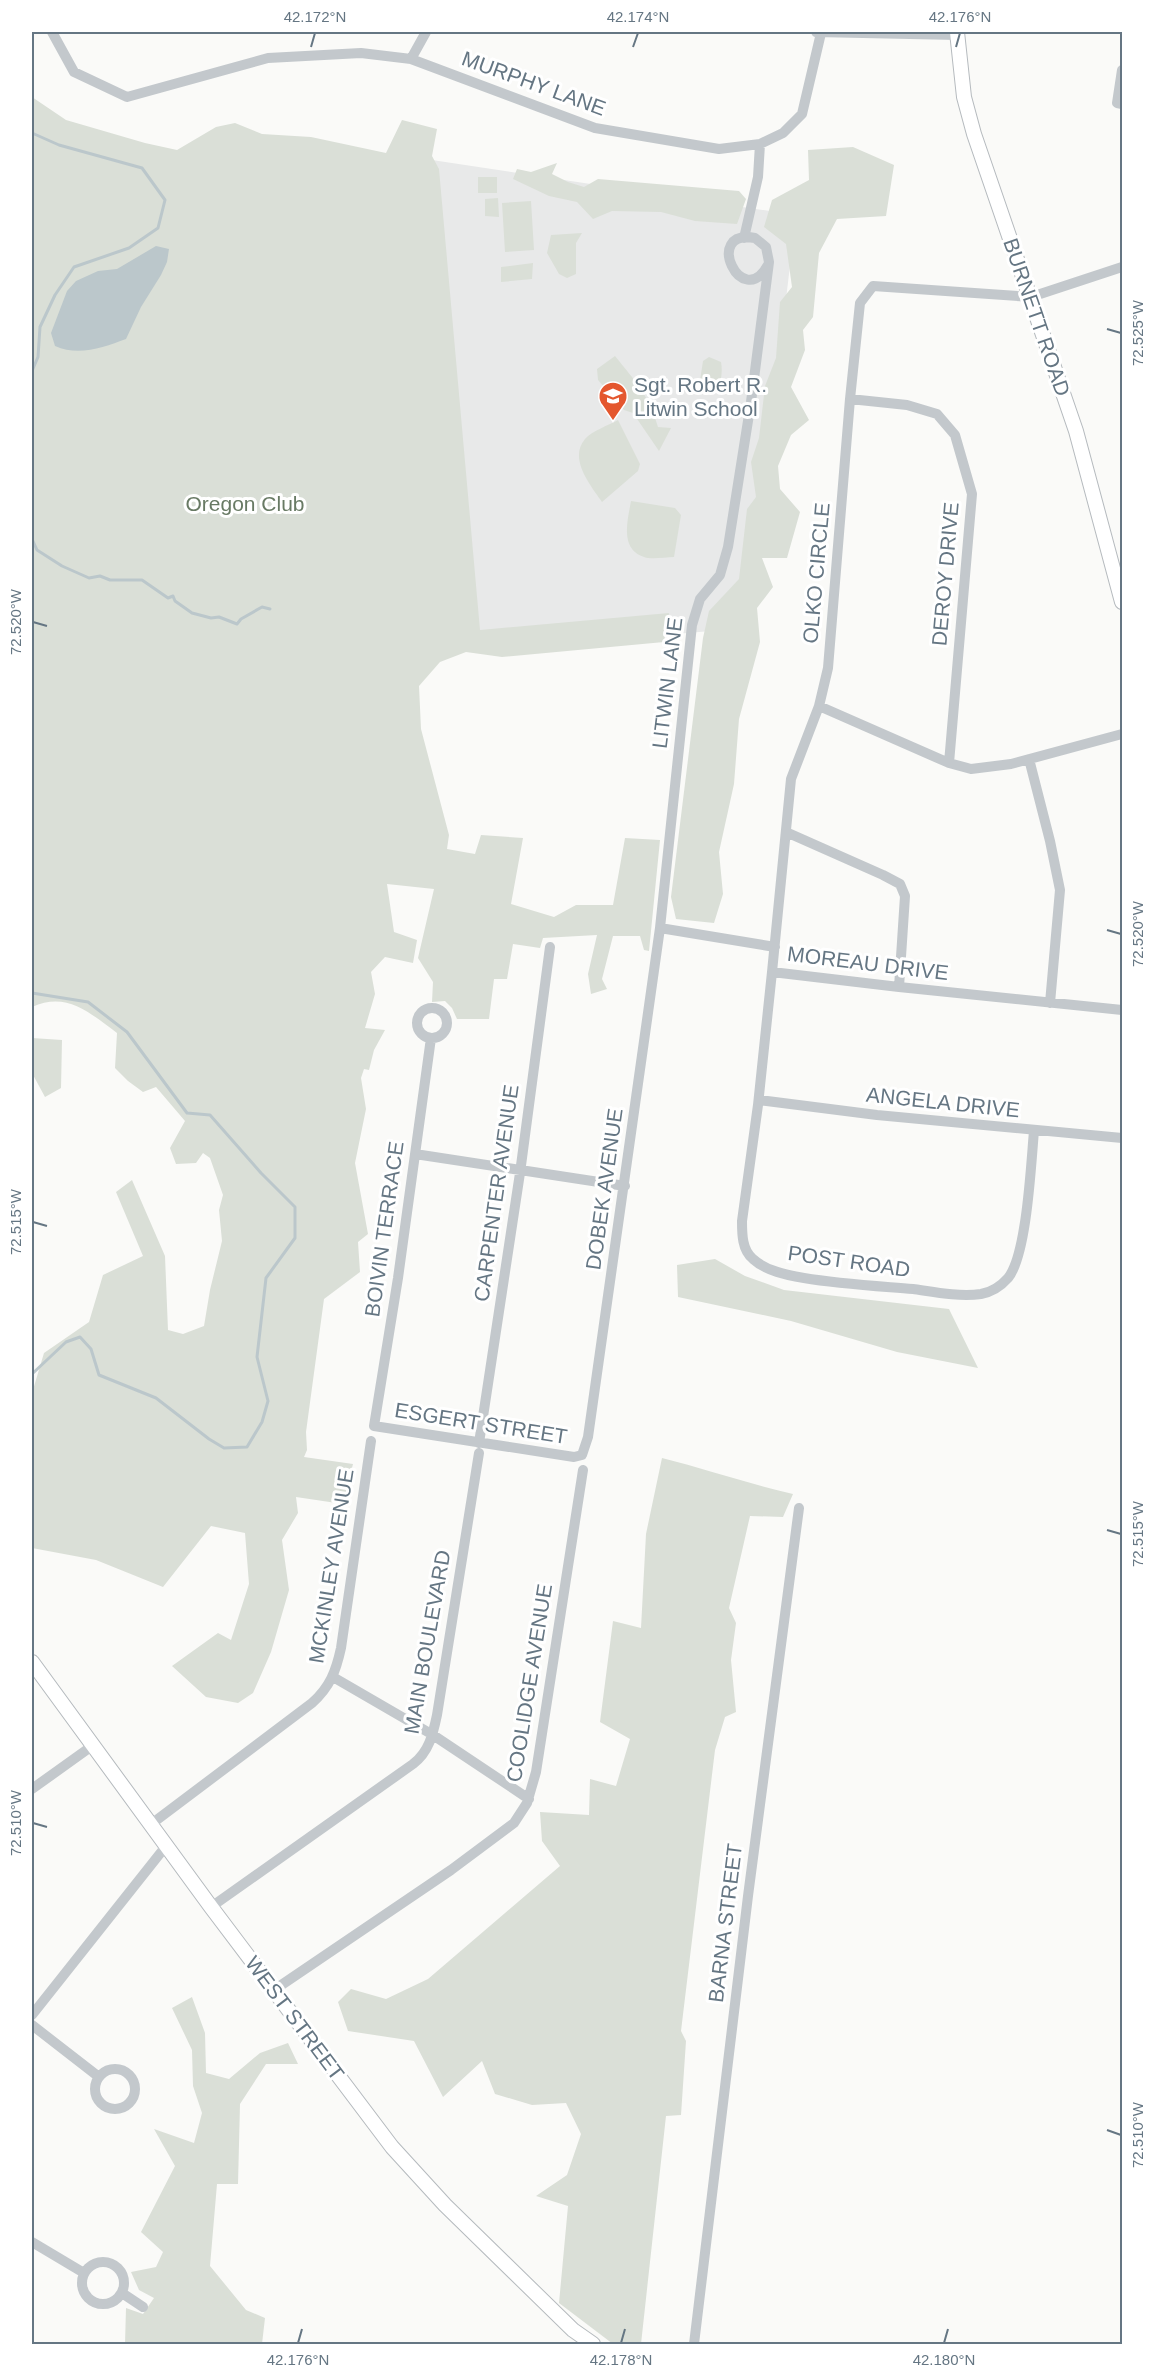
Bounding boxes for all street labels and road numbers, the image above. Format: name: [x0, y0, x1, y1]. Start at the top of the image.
street label: MURPHY LANE: [459, 46, 609, 120]
street label: BURNETT ROAD: [999, 235, 1075, 399]
street label: DEROY DRIVE: [927, 501, 963, 647]
street label: OLKO CIRCLE: [798, 502, 834, 644]
street label: LITWIN LANE: [648, 616, 686, 750]
street label: MOREAU DRIVE: [786, 942, 950, 984]
street label: CARPENTER AVENUE: [469, 1083, 523, 1303]
street label: ANGELA DRIVE: [865, 1083, 1021, 1121]
street label: DOBEK AVENUE: [581, 1107, 627, 1271]
street label: BOIVIN TERRACE: [360, 1140, 408, 1318]
street label: POST ROAD: [786, 1241, 912, 1281]
street label: ESGERT STREET: [393, 1398, 569, 1448]
street label: MCKINLEY AVENUE: [304, 1467, 358, 1665]
street label: MAIN BOULEVARD: [399, 1548, 455, 1736]
street label: COOLIDGE AVENUE: [502, 1582, 556, 1784]
street label: BARNA STREET: [704, 1842, 746, 2004]
street label: WEST STREET: [241, 1952, 349, 2085]

